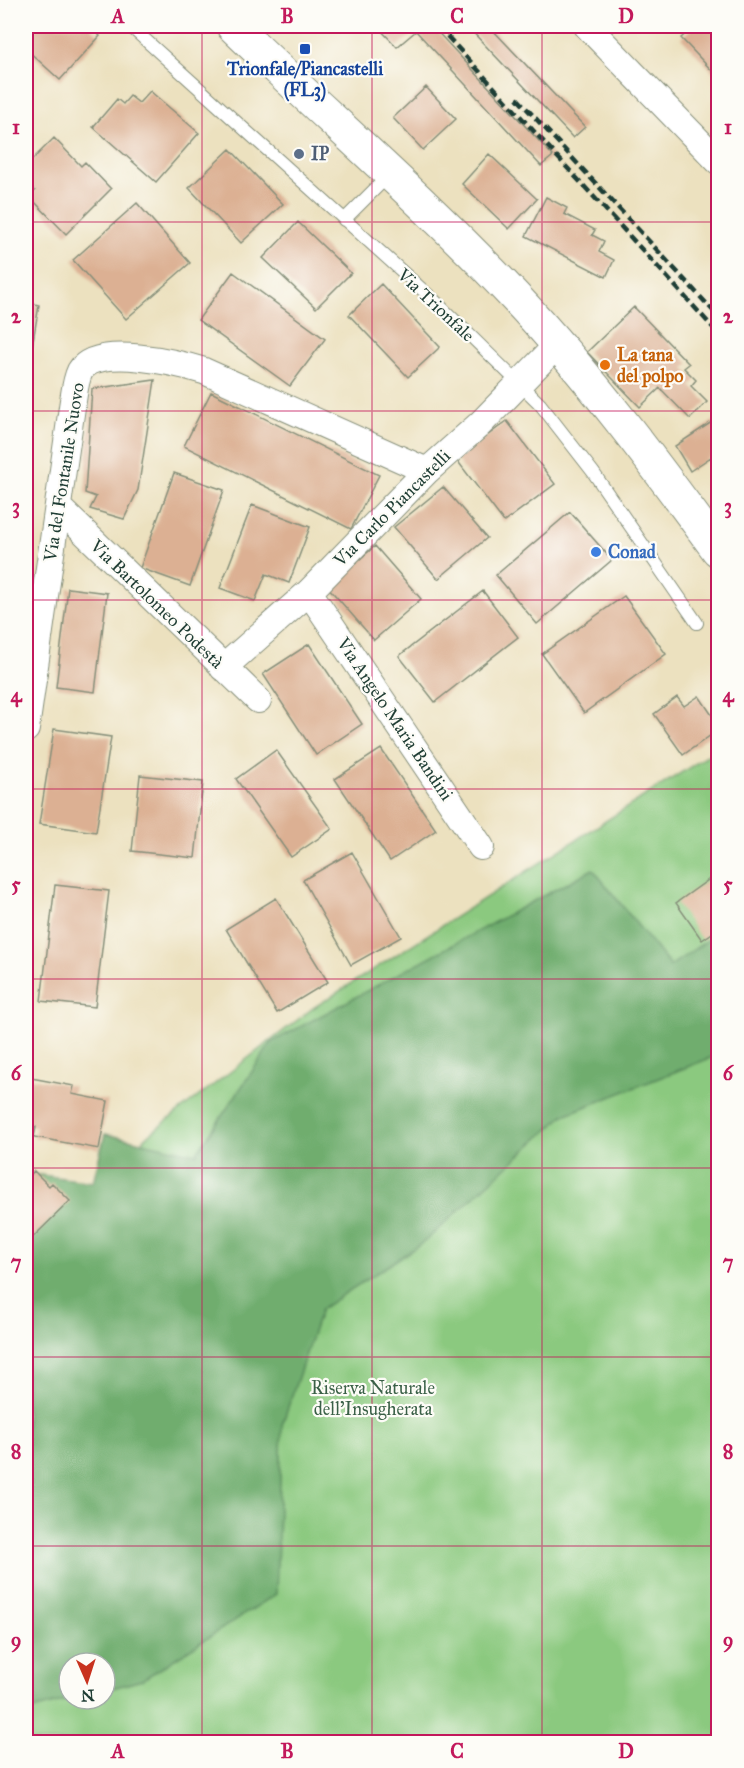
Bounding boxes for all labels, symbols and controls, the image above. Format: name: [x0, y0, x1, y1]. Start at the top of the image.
text: A: [109, 4, 125, 28]
text: B: [280, 4, 294, 28]
text: C: [450, 4, 464, 28]
text: D: [618, 4, 634, 28]
marker: Trionfale/Piancastelli (FL3): [298, 42, 312, 56]
place label: Trionfale/Piancastelli (FL3): [226, 58, 384, 102]
text: 1: [12, 115, 20, 139]
text: 1: [724, 115, 732, 139]
place label: IP: [311, 143, 330, 165]
marker: IP: [292, 147, 306, 161]
street label: Via Trionfale: [392, 263, 479, 346]
text: 2: [11, 304, 22, 328]
text: 2: [723, 304, 734, 328]
place label: La tana del polpo: [617, 344, 684, 388]
marker: La tana del polpo: [598, 358, 612, 372]
street label: Via del Fontanile Nuovo: [39, 381, 89, 564]
street label: Via Carlo Piancastelli: [328, 445, 455, 572]
text: 3: [12, 494, 20, 519]
text: 3: [724, 494, 732, 519]
street label: Via Bartolomeo Podestà: [85, 534, 228, 673]
place label: Conad: [608, 541, 657, 563]
marker: Conad: [589, 545, 603, 559]
street label: Via Angelo Maria Bandini: [331, 633, 458, 805]
text: 4: [10, 683, 22, 708]
text: 4: [722, 683, 734, 708]
text: 5: [11, 872, 21, 896]
text: 5: [723, 872, 733, 896]
text: 6: [11, 1061, 23, 1085]
text: 6: [723, 1061, 735, 1085]
text: 7: [11, 1250, 22, 1274]
text: 7: [723, 1250, 734, 1274]
park label: Riserva Naturale dell'Insugherata: [311, 1377, 435, 1421]
text: 8: [11, 1439, 21, 1463]
text: 8: [723, 1439, 733, 1463]
text: 9: [11, 1628, 21, 1653]
text: 9: [723, 1628, 733, 1653]
north arrow: [57, 1651, 117, 1711]
text: N: [80, 1686, 95, 1705]
text: A: [109, 1739, 125, 1763]
text: B: [280, 1739, 294, 1763]
text: C: [450, 1739, 464, 1763]
text: D: [618, 1739, 634, 1763]

